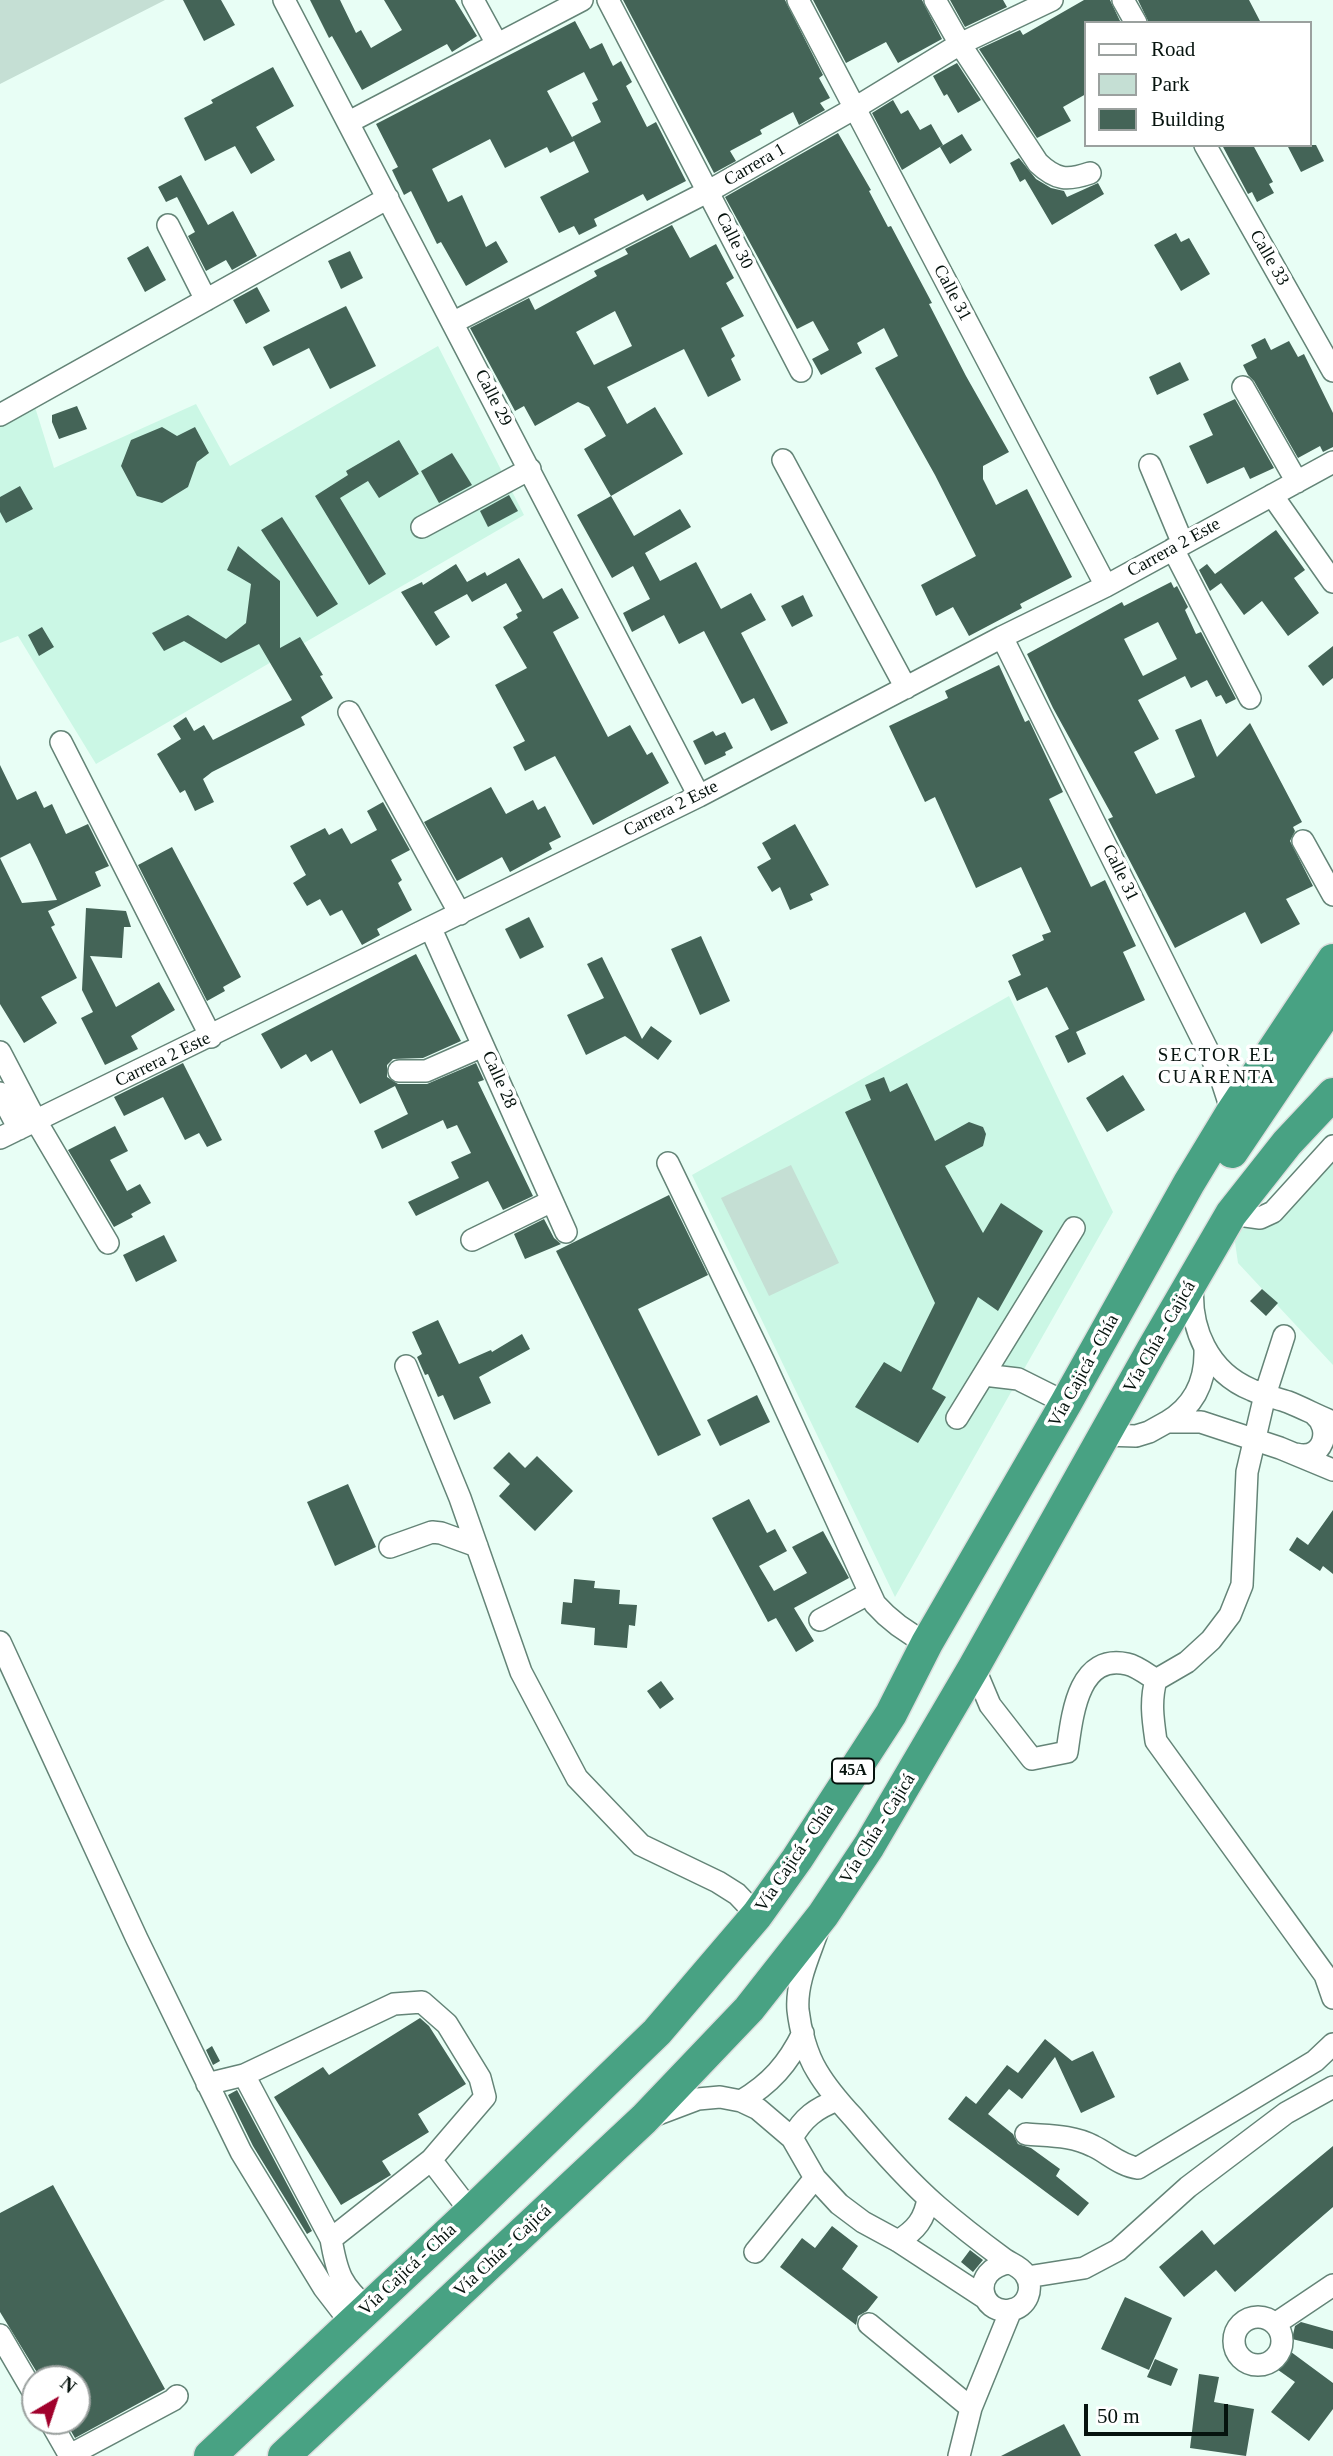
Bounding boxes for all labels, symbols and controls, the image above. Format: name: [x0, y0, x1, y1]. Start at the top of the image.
legend: [1084, 21, 1312, 147]
text: Road: [1151, 37, 1195, 61]
text: Park: [1151, 72, 1190, 96]
text: Building: [1151, 107, 1225, 131]
street label: Carrera 1: [720, 139, 790, 191]
street label: Calle 30: [711, 209, 757, 273]
street label: Calle 33: [1245, 226, 1293, 290]
street label: Calle 31: [928, 261, 976, 325]
street label: Calle 29: [470, 366, 516, 430]
street label: Carrera 2 Este: [1124, 514, 1224, 582]
street label: Carrera 2 Este: [620, 776, 722, 842]
street label: Calle 31: [1097, 841, 1143, 905]
street label: Carrera 2 Este: [112, 1028, 214, 1092]
district label: SECTOR EL CUARENTA: [1159, 1045, 1275, 1089]
street label: Calle 28: [477, 1048, 521, 1112]
street label: Vía Chía - Cajicá: [1119, 1277, 1201, 1397]
street label: Vía Cajicá - Chía: [1044, 1311, 1124, 1431]
road number: 45A: [832, 1758, 874, 1784]
street label: Vía Chía - Cajicá: [836, 1770, 920, 1888]
street label: Vía Cajicá - Chía: [751, 1800, 839, 1916]
street label: Vía Chía - Cajicá: [450, 2200, 556, 2302]
street label: Vía Cajicá - Chía: [355, 2219, 461, 2321]
north arrow: [21, 2365, 91, 2435]
text: N: [56, 2372, 80, 2397]
scale bar: [1088, 2390, 1232, 2434]
text: 50 m: [1097, 2404, 1140, 2428]

